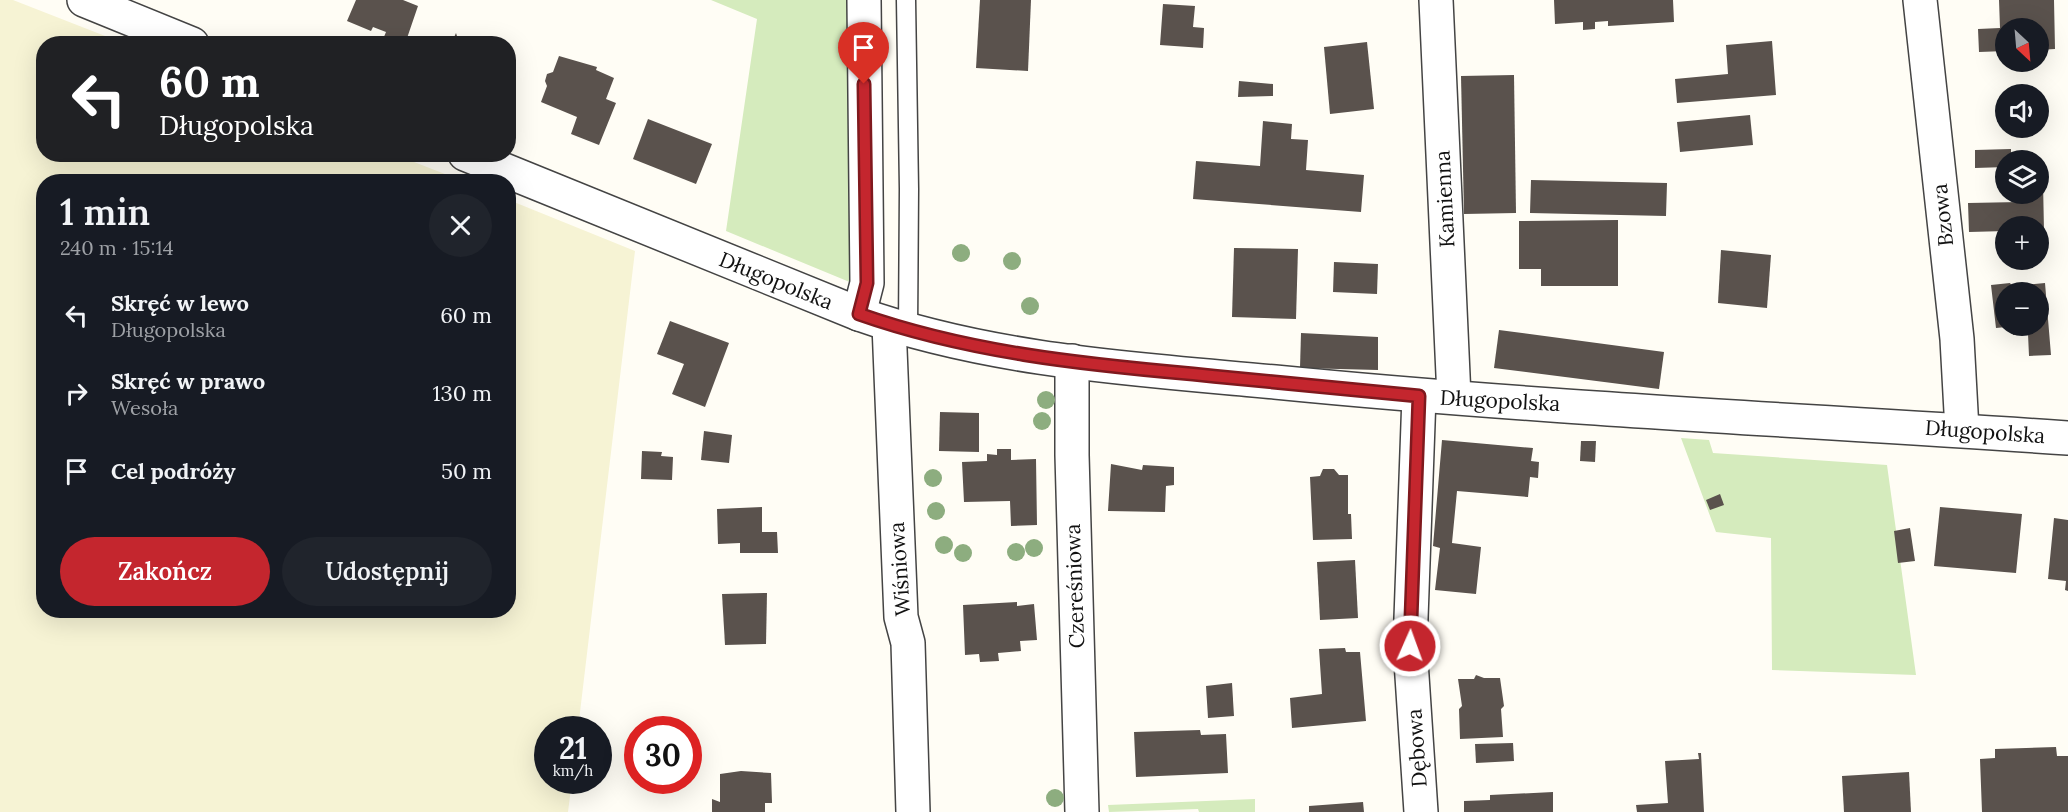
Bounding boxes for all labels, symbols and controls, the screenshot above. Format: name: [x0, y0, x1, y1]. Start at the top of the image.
north arrow: [1995, 18, 2049, 72]
map controls: [1995, 18, 2049, 336]
pin: [838, 22, 889, 84]
icon: arrive: [847, 31, 880, 64]
text: 60 m: [159, 55, 260, 109]
icon: left: [60, 60, 138, 138]
button: sound: [1995, 84, 2049, 138]
text: Długopolska: [159, 108, 314, 142]
street label: Kamienna: [1428, 149, 1461, 248]
button: layers: [1995, 150, 2049, 204]
street label: Bzowa: [1926, 182, 1959, 248]
text: 1 min: [60, 189, 150, 235]
button: close: [429, 194, 492, 257]
button: +: [1995, 216, 2049, 270]
text: 240 m · 15:14: [60, 235, 174, 260]
street label: Długopolska: [715, 245, 837, 316]
button: −: [1995, 282, 2049, 336]
text: Skręć w lewo: [111, 289, 249, 317]
icon: left: [60, 299, 93, 332]
text: 60 m: [440, 301, 492, 329]
text: Długopolska: [111, 317, 226, 342]
text: Skręć w prawo: [111, 367, 265, 395]
icon: right: [60, 377, 93, 410]
text: 130 m: [433, 379, 492, 407]
street label: Długopolska: [1439, 384, 1561, 417]
text: Wesoła: [111, 395, 178, 420]
street label: Długopolska: [1924, 414, 2046, 449]
icon: arrive: [60, 455, 93, 488]
text: Cel podróży: [111, 457, 236, 485]
text: 50 m: [441, 457, 492, 485]
street label: Wiśniowa: [883, 521, 916, 617]
street label: Czereśniowa: [1059, 523, 1090, 649]
button: Zakończ: [60, 537, 270, 606]
button: Udostępnij: [282, 537, 492, 606]
position arrow: [1378, 614, 1442, 678]
street label: Dębowa: [1400, 708, 1433, 788]
speed limit sign: 30: [624, 716, 702, 794]
text: 21: [559, 729, 587, 767]
text: km/h: [553, 761, 593, 780]

